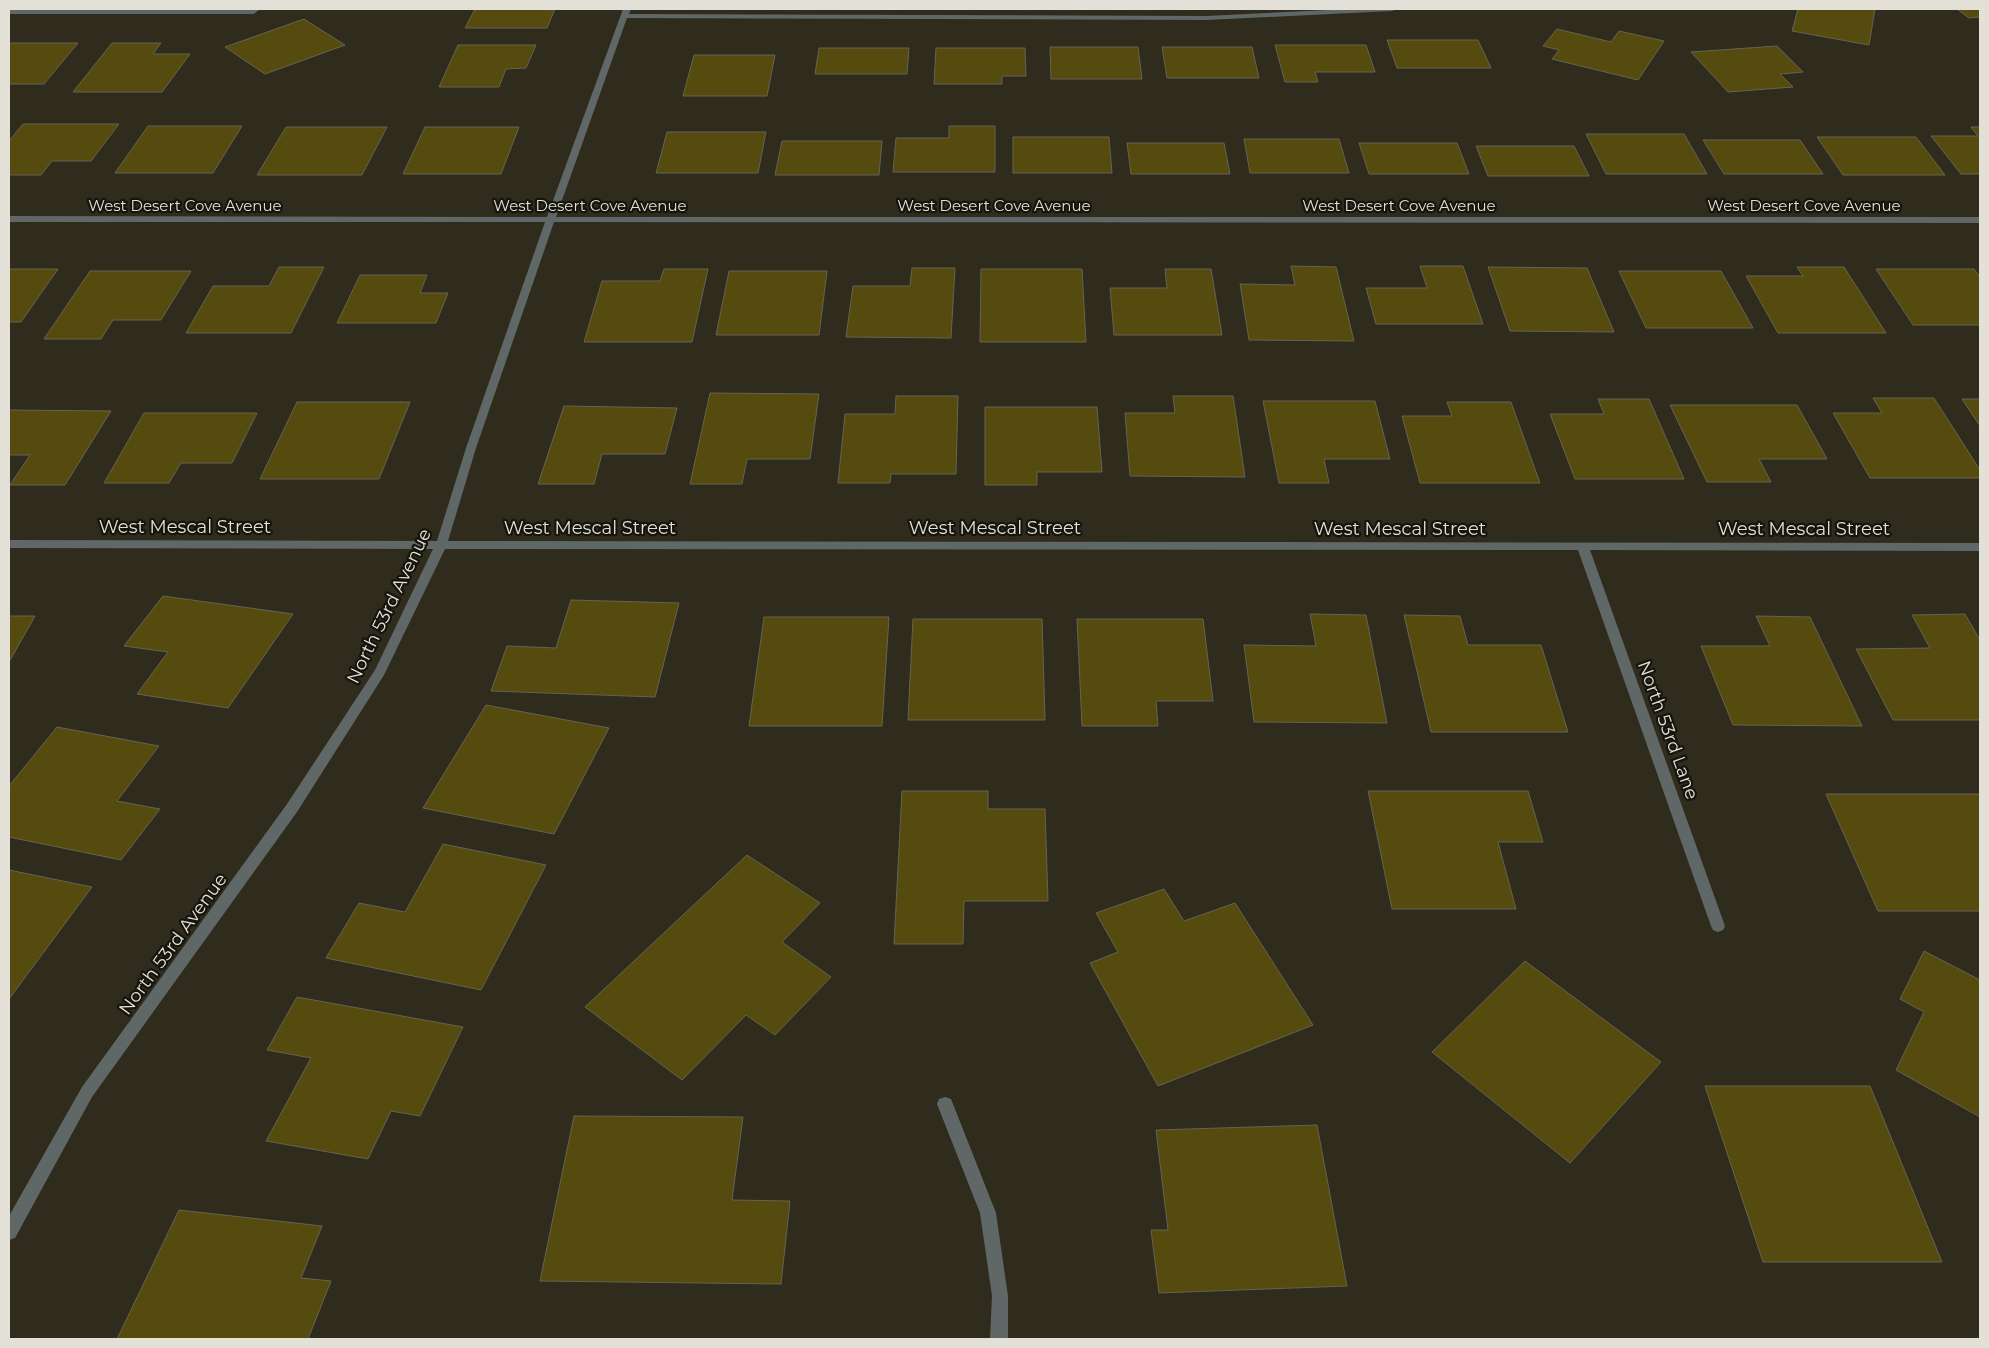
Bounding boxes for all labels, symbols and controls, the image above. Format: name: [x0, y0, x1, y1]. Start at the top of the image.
street label: West Desert Cove Avenue: [88, 196, 282, 215]
street label: West Desert Cove Avenue: [493, 196, 687, 215]
street label: West Desert Cove Avenue: [897, 196, 1091, 215]
street label: West Desert Cove Avenue: [1302, 196, 1496, 215]
street label: West Desert Cove Avenue: [1707, 196, 1901, 215]
street label: West Mescal Street: [99, 516, 271, 538]
street label: West Mescal Street: [504, 517, 676, 539]
street label: West Mescal Street: [909, 517, 1081, 539]
street label: West Mescal Street: [1314, 518, 1486, 540]
street label: West Mescal Street: [1718, 518, 1890, 540]
street label: North 53rd Avenue: [342, 525, 436, 687]
street label: North 53rd Lane: [1633, 658, 1703, 802]
street label: North 53rd Avenue: [114, 869, 232, 1019]

